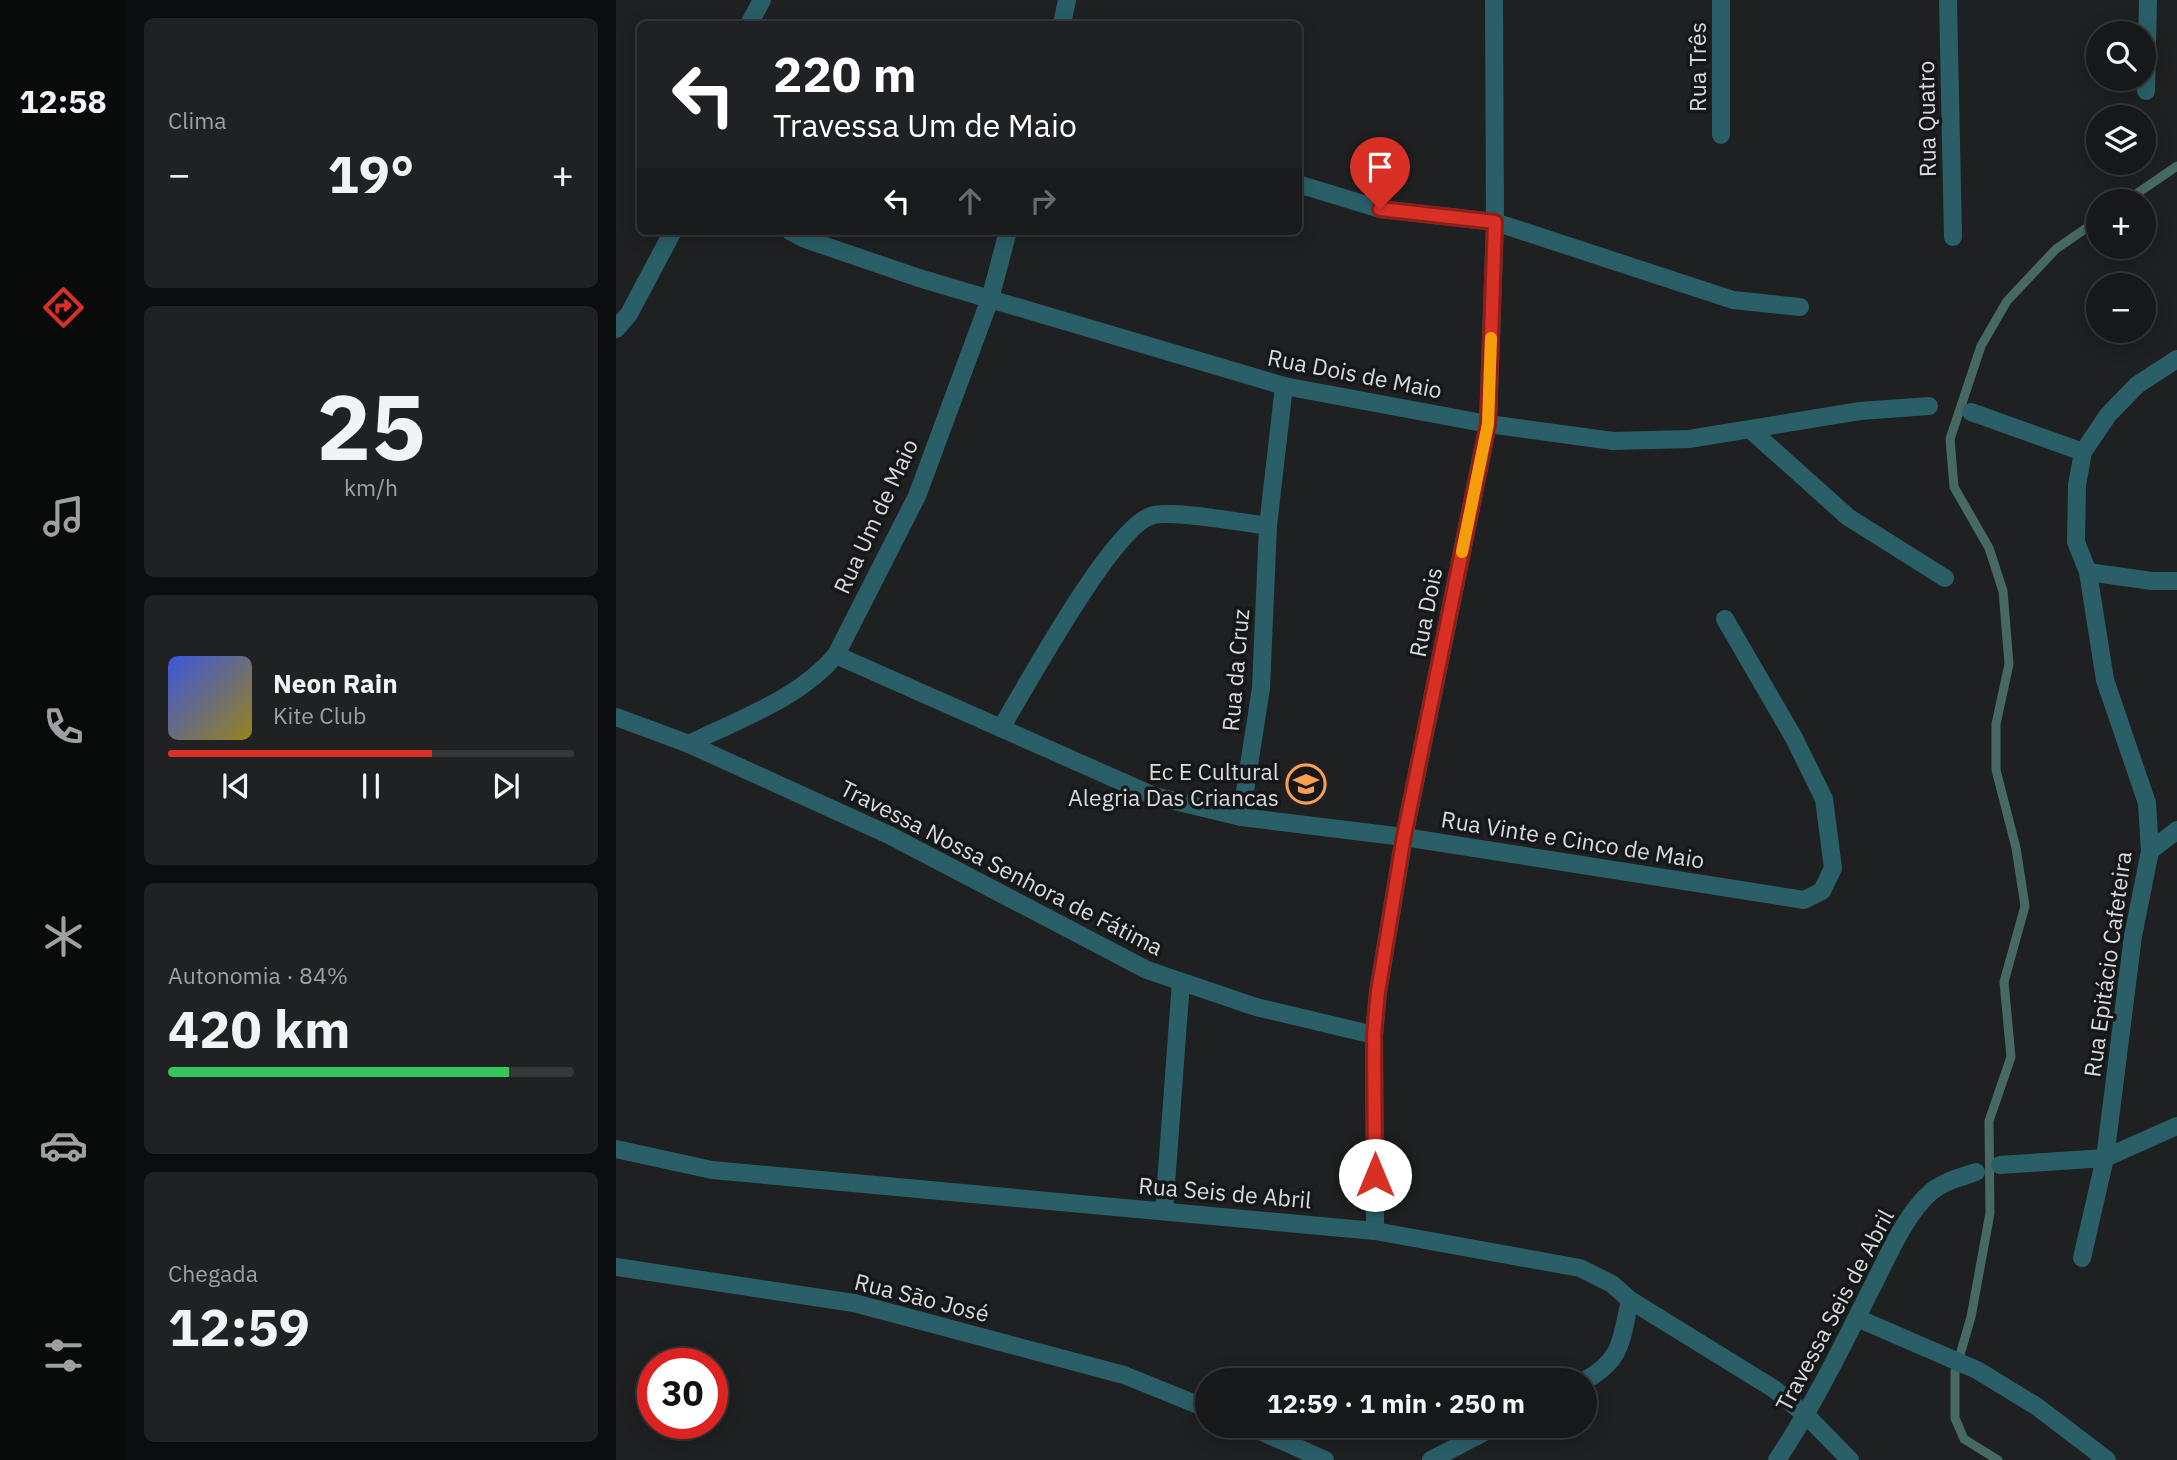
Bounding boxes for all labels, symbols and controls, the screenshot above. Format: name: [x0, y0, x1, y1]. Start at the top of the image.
map controls: [2086, 21, 2156, 343]
button: search: [2086, 21, 2156, 91]
street label: Rua Três: [1682, 22, 1712, 112]
text: 220 m: [773, 42, 917, 105]
icon: left: [658, 49, 749, 140]
street label: Rua Quatro: [1910, 61, 1942, 177]
text: 12:58: [19, 80, 107, 122]
text: Travessa Um de Maio: [773, 104, 1077, 146]
text: Clima: [168, 105, 227, 135]
button: layers: [2086, 105, 2156, 175]
pin: [1350, 137, 1410, 209]
text: 19°: [328, 140, 414, 207]
icon: arrive: [1361, 148, 1399, 186]
text: −: [168, 149, 191, 198]
text: +: [551, 149, 574, 198]
icon: left: [878, 182, 916, 220]
icon: ahead: [951, 182, 989, 220]
icon: right: [1024, 182, 1062, 220]
button: +: [2086, 189, 2156, 259]
button: −: [2086, 273, 2156, 343]
icon: directions: [39, 283, 88, 332]
street label: Rua Dois de Maio: [1265, 341, 1445, 405]
text: 25: [316, 367, 426, 485]
street label: Rua Um de Maio: [826, 434, 924, 598]
text: km/h: [344, 472, 398, 502]
icon: music: [39, 492, 88, 541]
street label: Rua Dois: [1402, 565, 1448, 659]
street label: Rua da Cruz: [1215, 607, 1255, 733]
text: Neon Rain: [273, 666, 398, 700]
text: Kite Club: [273, 700, 366, 730]
icon: phone: [39, 702, 88, 751]
place label: Ec E Cultural Alegria Das Criancas: [1068, 756, 1279, 812]
school or university icon: Ec E Cultural Alegria Das Criancas: [1285, 763, 1327, 805]
icon: previous: [217, 767, 255, 805]
icon: pause: [352, 767, 390, 805]
icon: next: [487, 767, 525, 805]
street label: Travessa Nossa Senhora de Fátima: [836, 772, 1168, 962]
street label: Rua Vinte e Cinco de Maio: [1439, 803, 1707, 875]
street label: Rua Epitácio Cafeteira: [2076, 849, 2138, 1079]
icon: climate: [39, 912, 88, 961]
text: Autonomia · 84%: [168, 960, 348, 990]
text: 420 km: [168, 995, 350, 1062]
icon: car: [39, 1121, 88, 1170]
position arrow: [1338, 1138, 1412, 1212]
street label: Rua Seis de Abril: [1137, 1169, 1313, 1215]
street label: Travessa Seis de Abril: [1768, 1204, 1900, 1416]
text: Chegada: [168, 1258, 258, 1288]
street label: Rua São José: [851, 1266, 993, 1328]
text: 12:59: [168, 1293, 310, 1360]
icon: filters: [39, 1331, 88, 1380]
speed limit sign: 30: [637, 1348, 728, 1439]
text: 12:59 · 1 min · 250 m: [1267, 1386, 1525, 1420]

